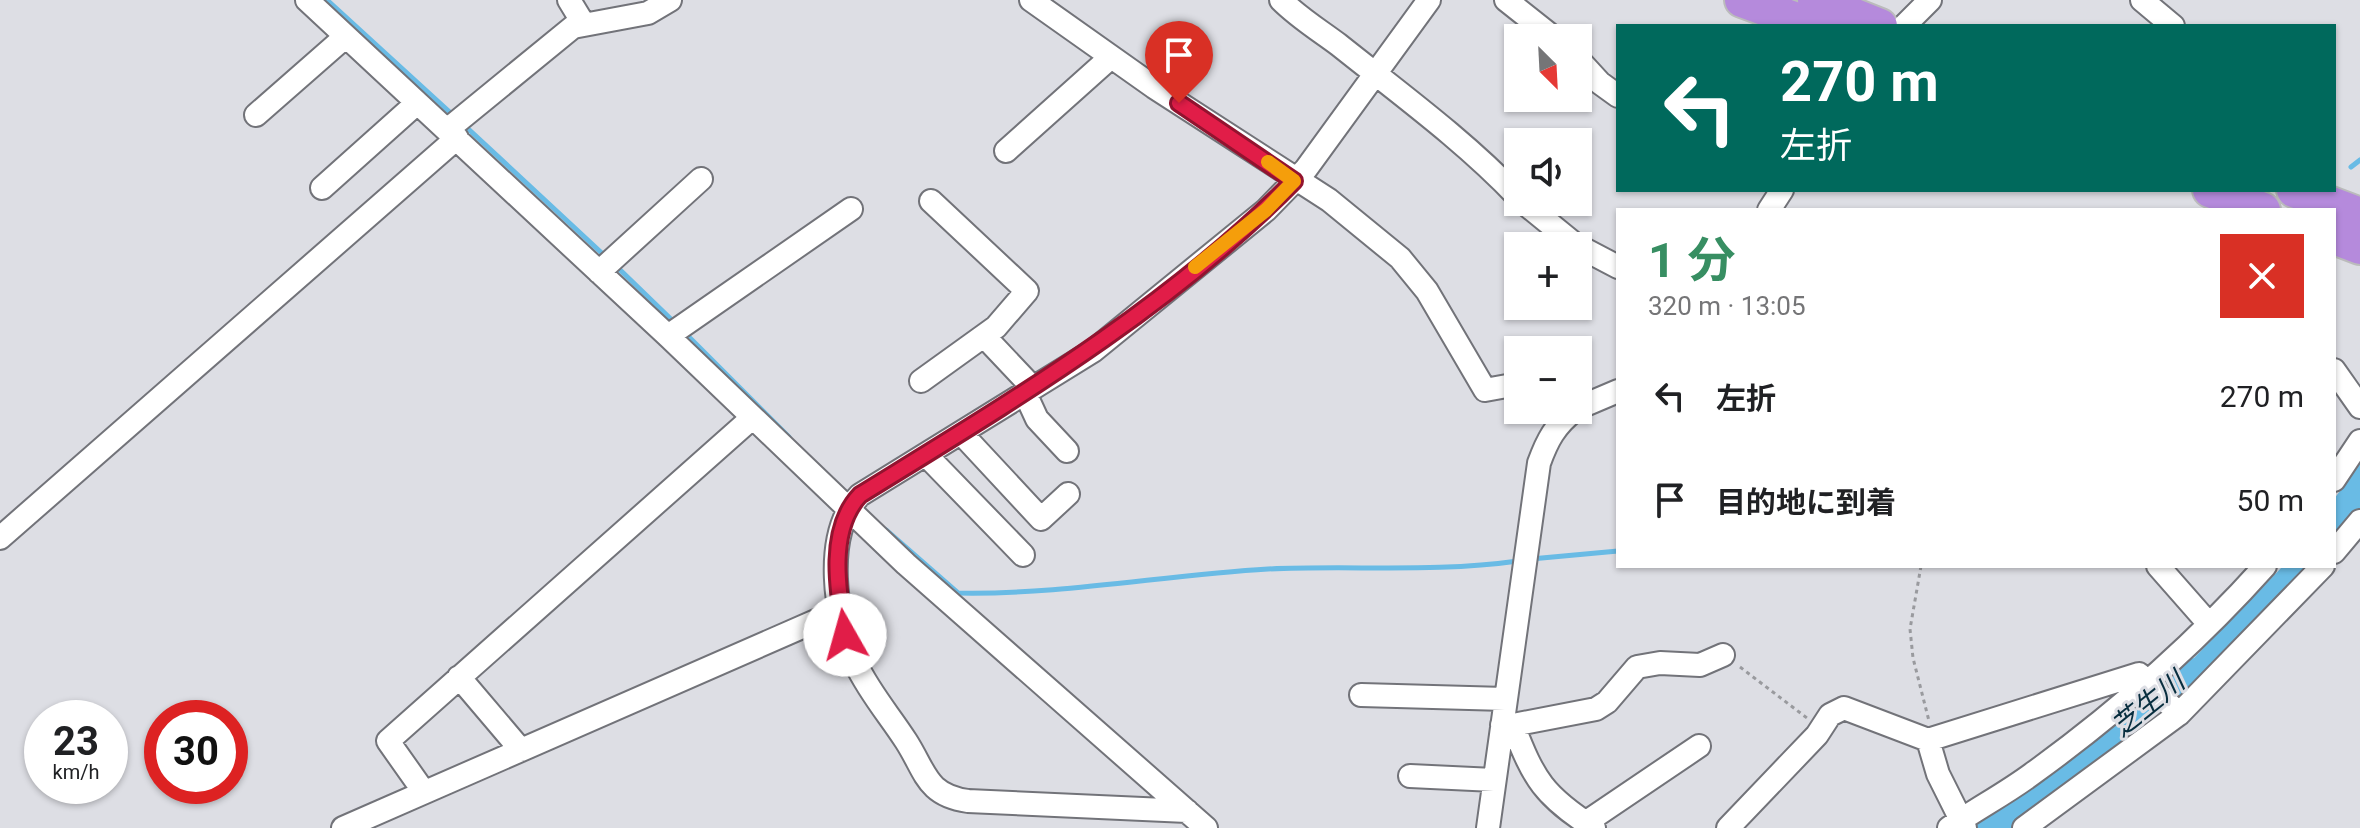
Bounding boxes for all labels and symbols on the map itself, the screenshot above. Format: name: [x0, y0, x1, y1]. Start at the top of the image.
pin: [1145, 21, 1213, 103]
north arrow: [1504, 24, 1592, 112]
position arrow: [803, 593, 887, 677]
water label: 芝生川: [2105, 663, 2193, 743]
speed limit sign: 30: [144, 700, 248, 804]

